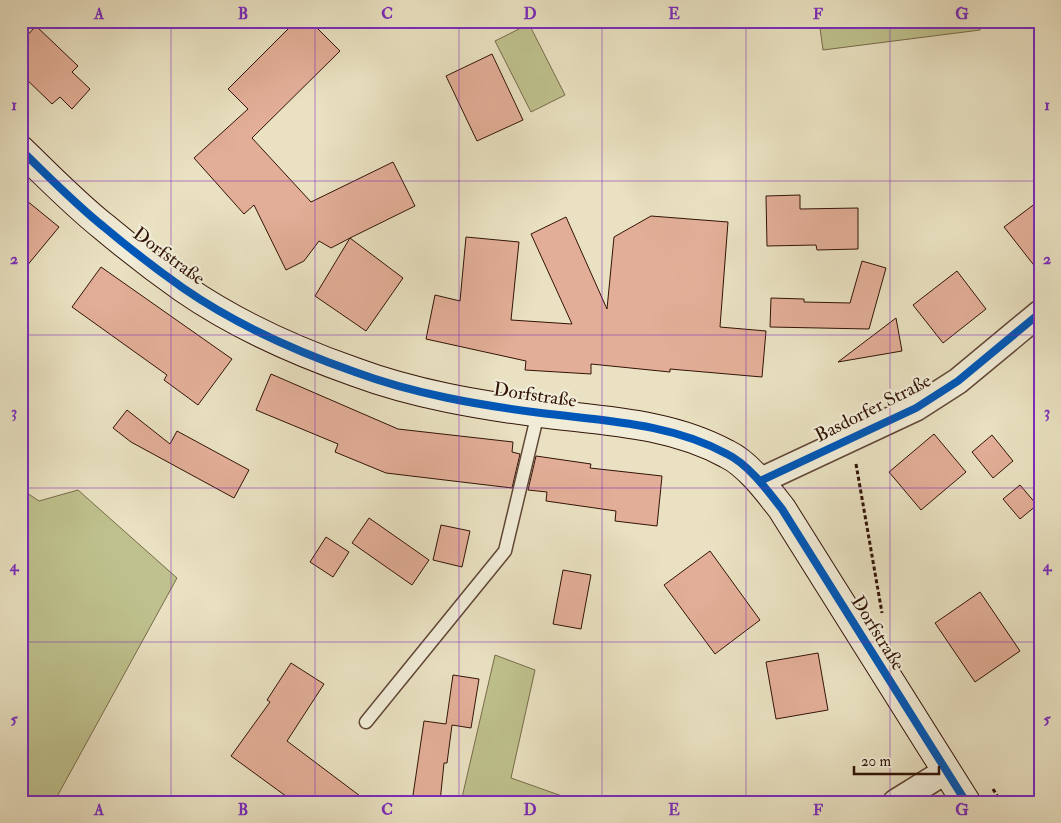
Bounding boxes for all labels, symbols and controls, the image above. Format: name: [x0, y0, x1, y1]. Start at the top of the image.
text: A: [93, 4, 105, 24]
text: B: [238, 4, 248, 24]
text: C: [381, 4, 393, 24]
text: D: [523, 4, 537, 24]
text: E: [668, 4, 680, 24]
text: F: [813, 4, 823, 24]
text: G: [955, 4, 969, 24]
text: 1: [11, 95, 17, 115]
text: 1: [1044, 95, 1050, 115]
street label: Dorfstraße: [128, 222, 210, 290]
text: 2: [10, 249, 18, 269]
text: 2: [1043, 249, 1051, 269]
street label: Basdorfer Straße: [811, 368, 935, 448]
street label: Dorfstraße: [492, 377, 578, 413]
text: 3: [11, 402, 17, 422]
text: 3: [1044, 402, 1050, 422]
text: 4: [9, 556, 20, 576]
text: 4: [1042, 556, 1053, 576]
street label: Dorfstraße: [846, 591, 910, 675]
text: 5: [10, 709, 18, 729]
text: 5: [1043, 709, 1051, 729]
scale bar: [854, 743, 938, 775]
text: 20 m: [861, 752, 891, 771]
text: A: [93, 800, 105, 820]
text: B: [238, 800, 248, 820]
text: C: [381, 800, 393, 820]
text: D: [523, 800, 537, 820]
text: E: [668, 800, 680, 820]
text: F: [813, 800, 823, 820]
text: G: [955, 800, 969, 820]

